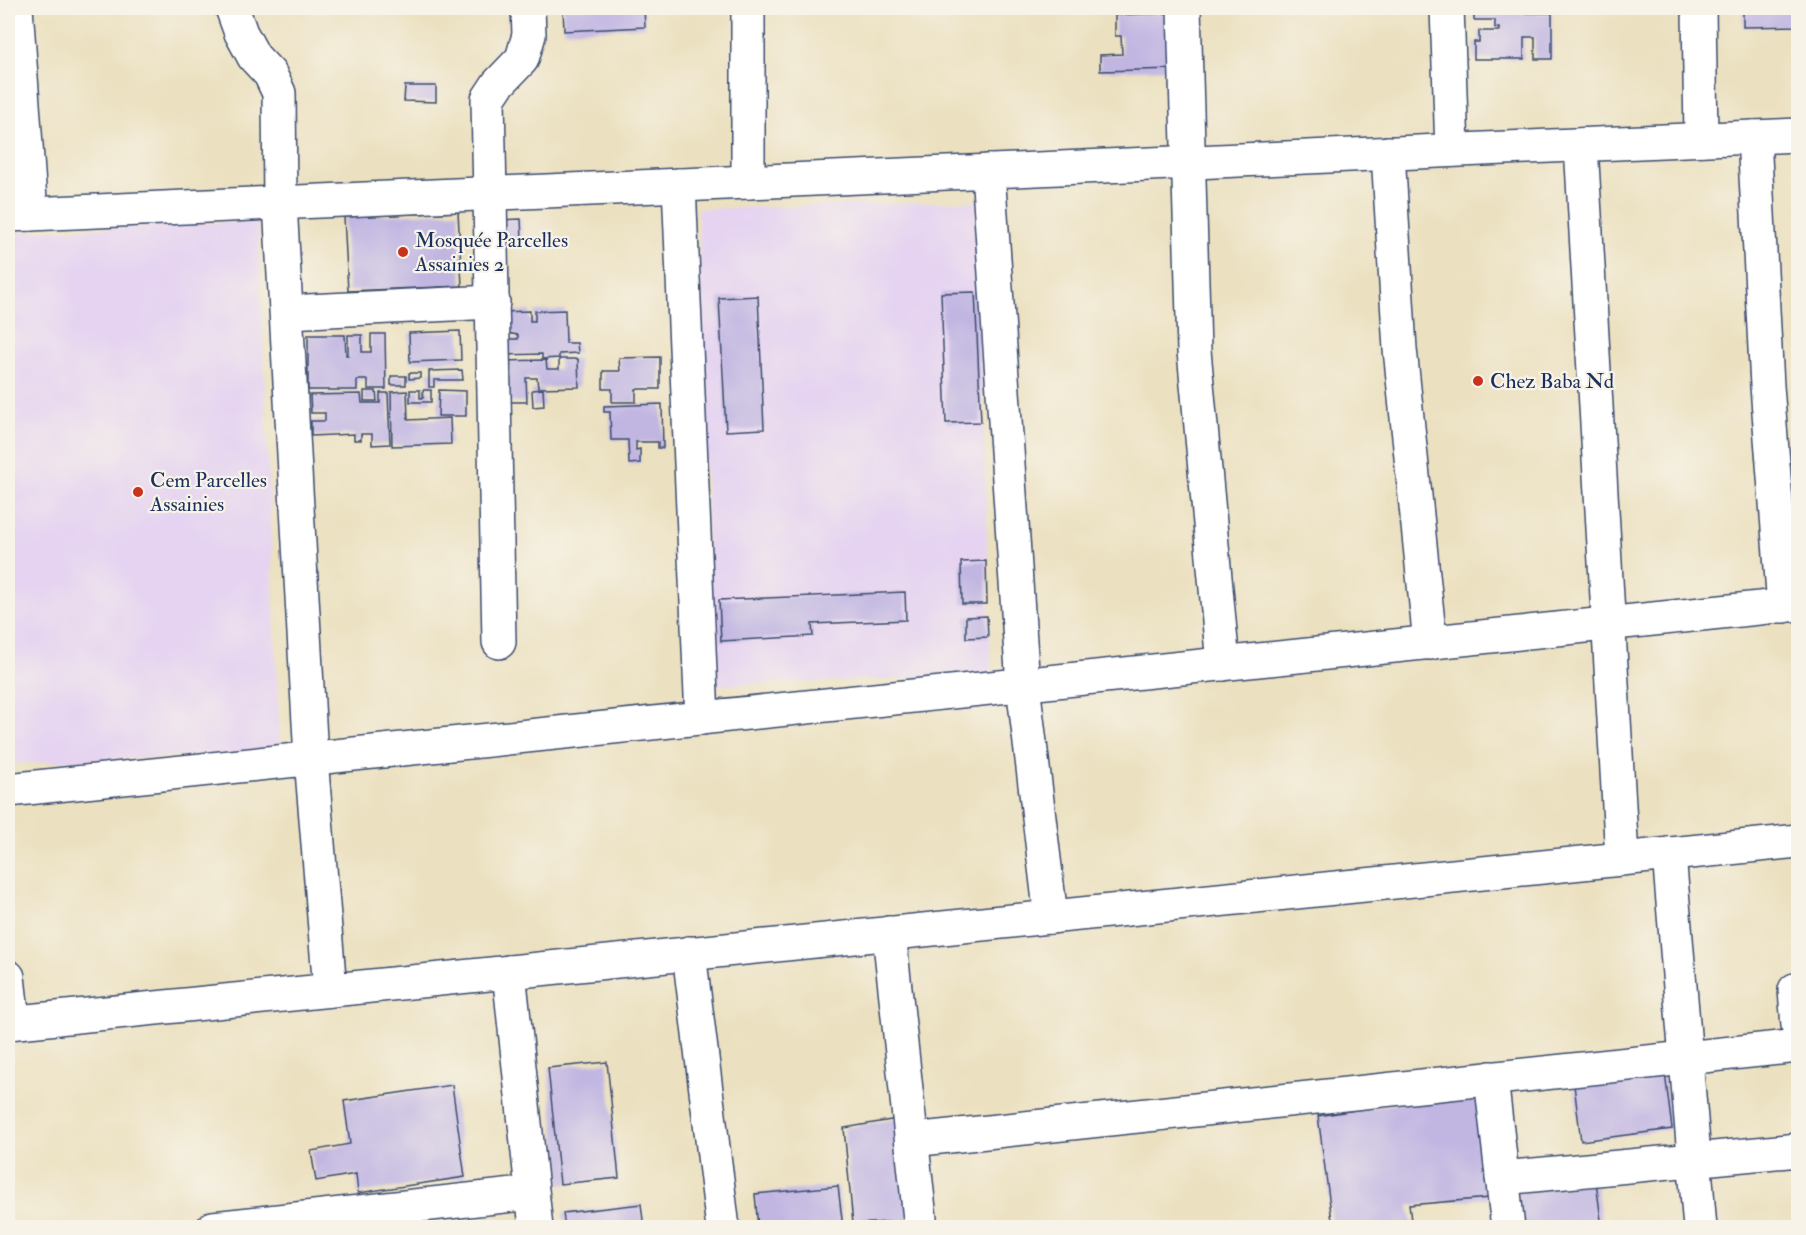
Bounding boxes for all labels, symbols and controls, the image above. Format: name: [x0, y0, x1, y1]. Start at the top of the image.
place label: Mosquée Parcelles Assainies 2: [414, 227, 568, 278]
marker: Mosquée Parcelles Assainies 2: [396, 245, 410, 259]
place label: Chez Baba Nd: [1490, 368, 1615, 395]
marker: Chez Baba Nd: [1471, 374, 1485, 388]
place label: Cem Parcelles Assainies: [149, 467, 267, 518]
marker: Cem Parcelles Assainies: [131, 485, 145, 499]

